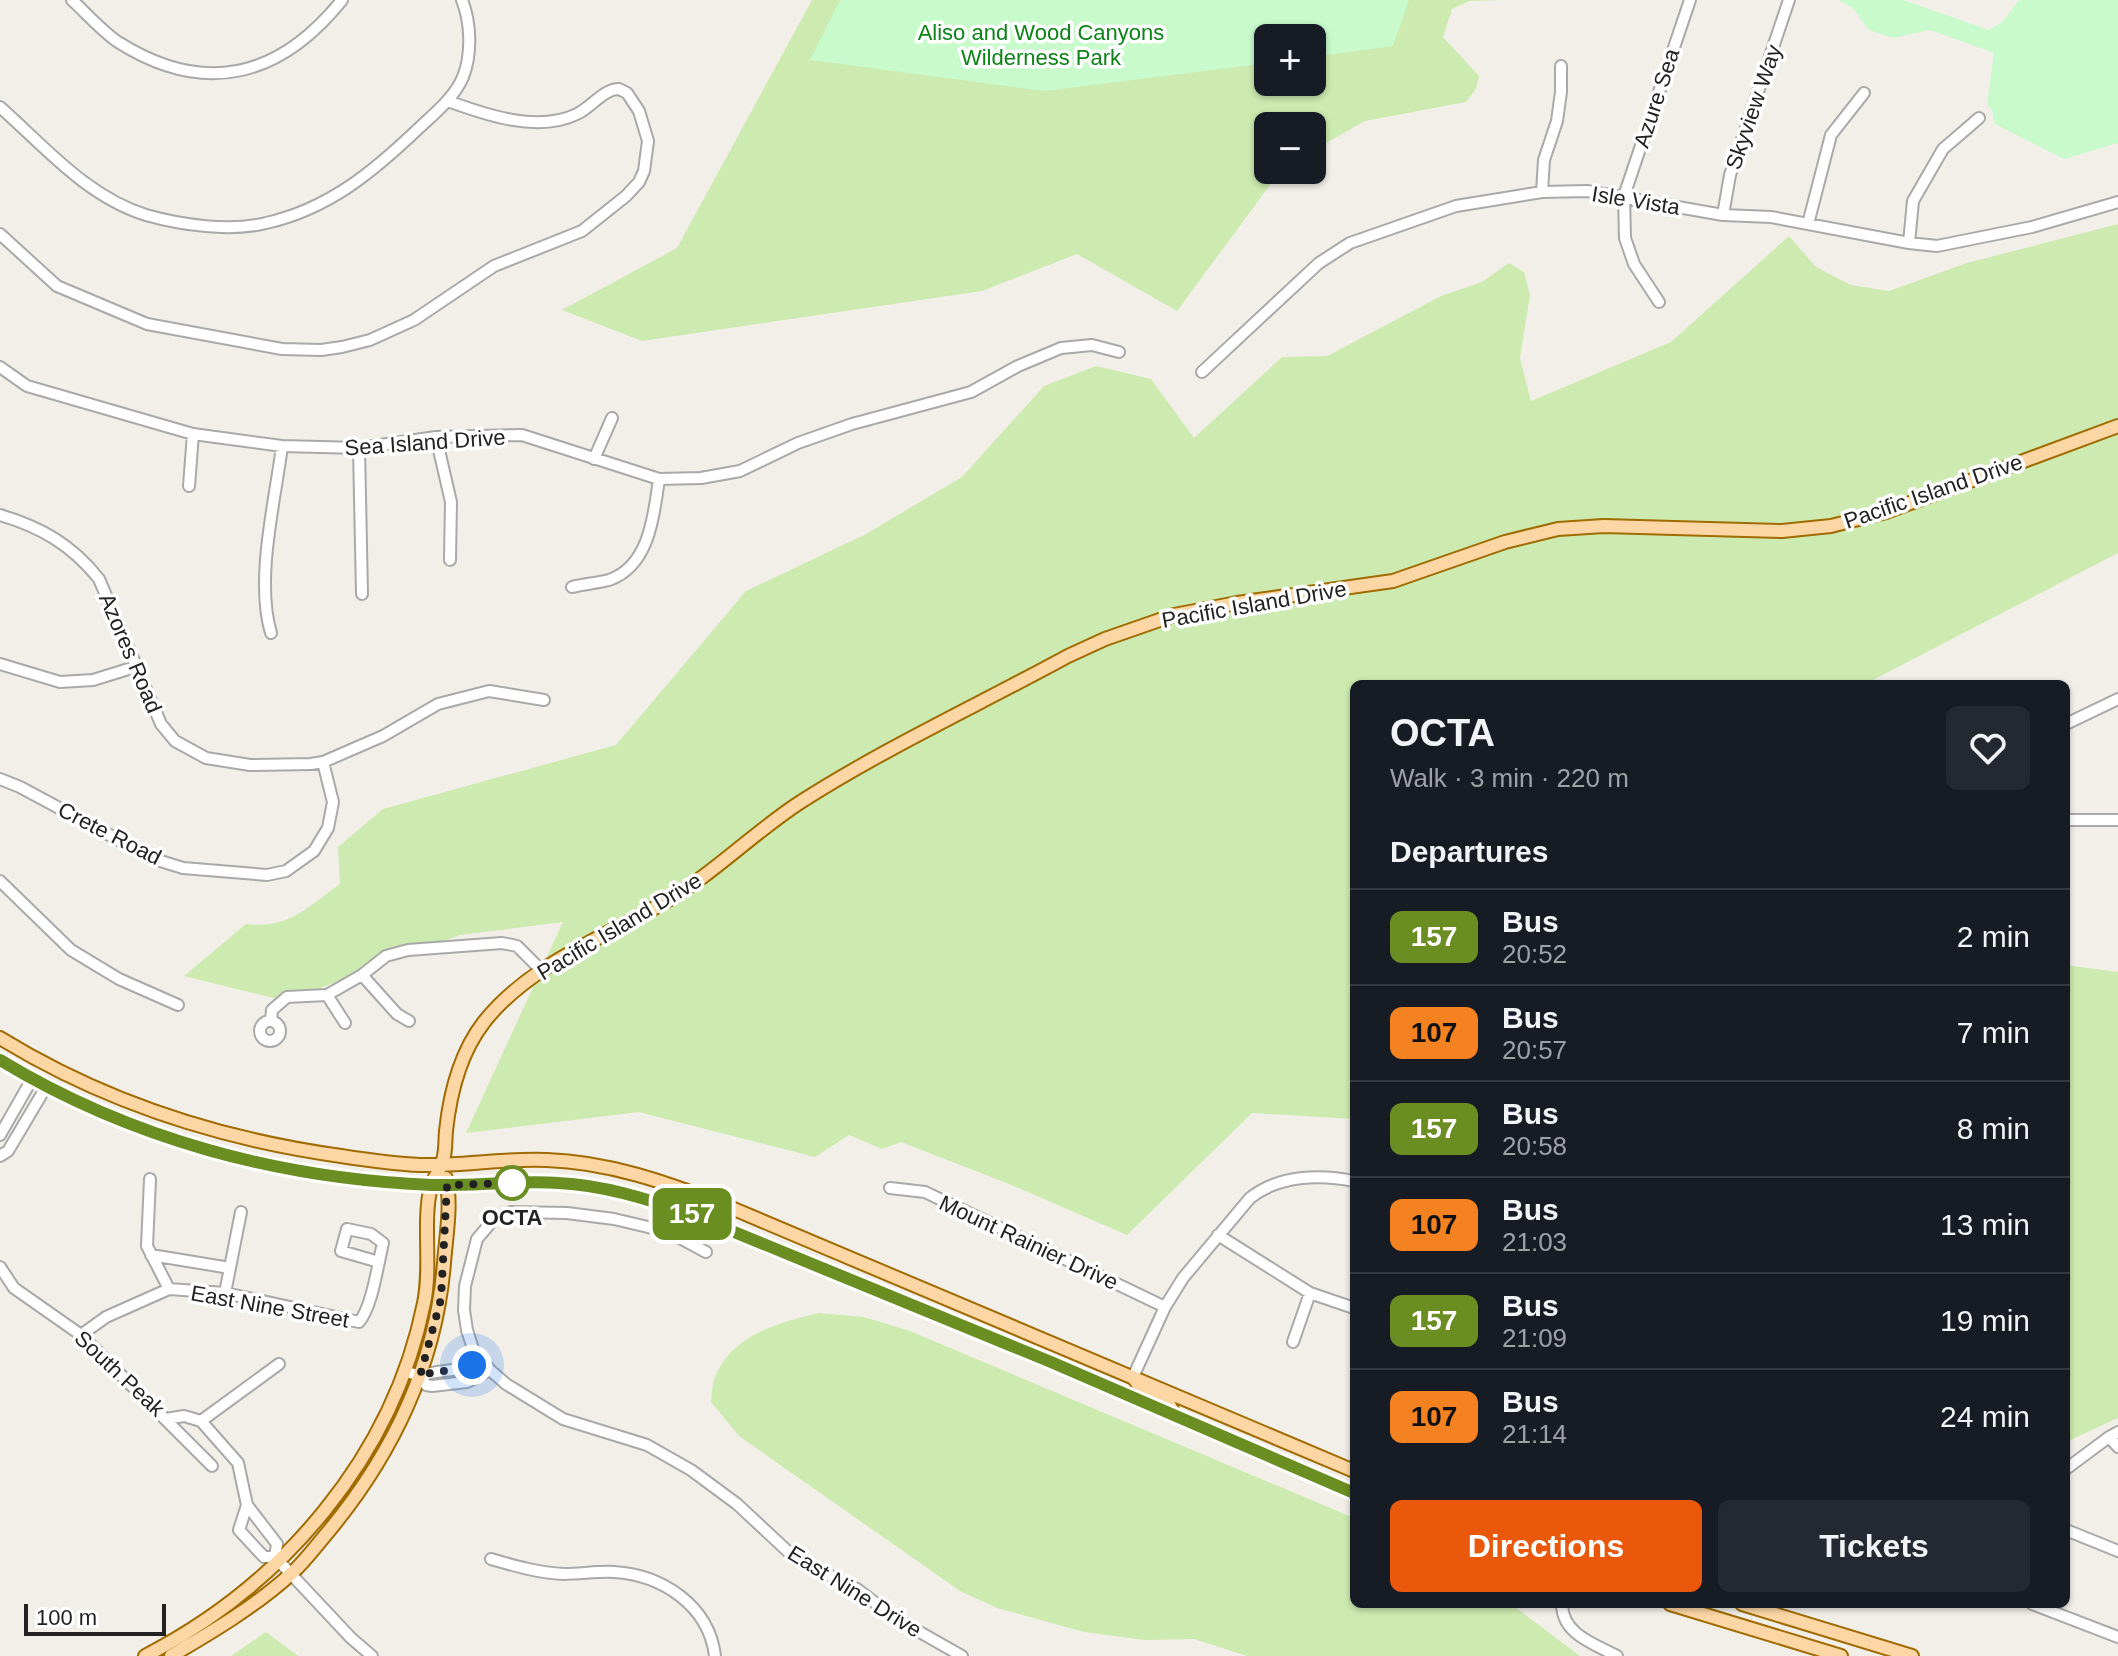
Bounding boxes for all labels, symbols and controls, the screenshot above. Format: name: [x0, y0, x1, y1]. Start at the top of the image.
park label: Aliso and Wood Canyons Wilderness Park: [918, 20, 1164, 70]
map controls: [1254, 24, 1326, 184]
button: +: [1254, 24, 1326, 96]
street label: Skyview Way: [1720, 42, 1786, 173]
street label: Azure Sea: [1629, 45, 1684, 151]
button: −: [1254, 112, 1326, 184]
street label: Isle Vista: [1590, 181, 1683, 220]
street label: Sea Island Drive: [344, 424, 506, 461]
street label: Pacific Island Drive: [1841, 449, 2026, 534]
street label: Pacific Island Drive: [1160, 576, 1348, 633]
street label: Azores Road: [94, 590, 167, 717]
button: heart: [1946, 706, 2030, 790]
text: OCTA: [1390, 712, 1495, 754]
text: Walk · 3 min · 220 m: [1390, 763, 1629, 793]
street label: Crete Road: [54, 797, 166, 870]
text: Departures: [1390, 835, 1548, 868]
street label: Pacific Island Drive: [533, 868, 706, 985]
text: Bus: [1502, 905, 1559, 938]
text: 2 min: [1957, 920, 2030, 953]
text: 157: [1411, 921, 1457, 952]
text: 20:52: [1502, 939, 1567, 969]
text: Bus: [1502, 1001, 1559, 1034]
text: 7 min: [1957, 1016, 2030, 1049]
text: 107: [1411, 1017, 1457, 1048]
text: 20:57: [1502, 1035, 1567, 1065]
text: Bus: [1502, 1097, 1559, 1130]
text: 8 min: [1957, 1112, 2030, 1145]
text: 157: [1411, 1113, 1457, 1144]
text: 20:58: [1502, 1131, 1567, 1161]
marker: OCTA: [495, 1166, 529, 1200]
line badge: 157: [646, 1188, 738, 1240]
street label: Mount Rainier Drive: [935, 1190, 1122, 1295]
text: Bus: [1502, 1193, 1559, 1226]
text: 157: [669, 1198, 715, 1229]
place label: OCTA: [482, 1205, 542, 1230]
text: 13 min: [1940, 1208, 2030, 1241]
text: 107: [1411, 1209, 1457, 1240]
text: 21:03: [1502, 1227, 1567, 1257]
street label: East Nine Street: [189, 1280, 351, 1333]
text: Bus: [1502, 1289, 1559, 1322]
text: 19 min: [1940, 1304, 2030, 1337]
text: 157: [1411, 1305, 1457, 1336]
text: 21:09: [1502, 1323, 1567, 1353]
street label: South Peak: [70, 1325, 171, 1422]
your location: [452, 1345, 492, 1385]
text: Bus: [1502, 1385, 1559, 1418]
text: 24 min: [1940, 1400, 2030, 1433]
text: 107: [1411, 1401, 1457, 1432]
text: 21:14: [1502, 1419, 1567, 1449]
button: Directions: [1390, 1500, 1702, 1592]
button: Tickets: [1718, 1500, 2030, 1592]
street label: East Nine Drive: [783, 1540, 926, 1643]
scale bar: [24, 1600, 166, 1636]
text: 100 m: [36, 1605, 97, 1630]

